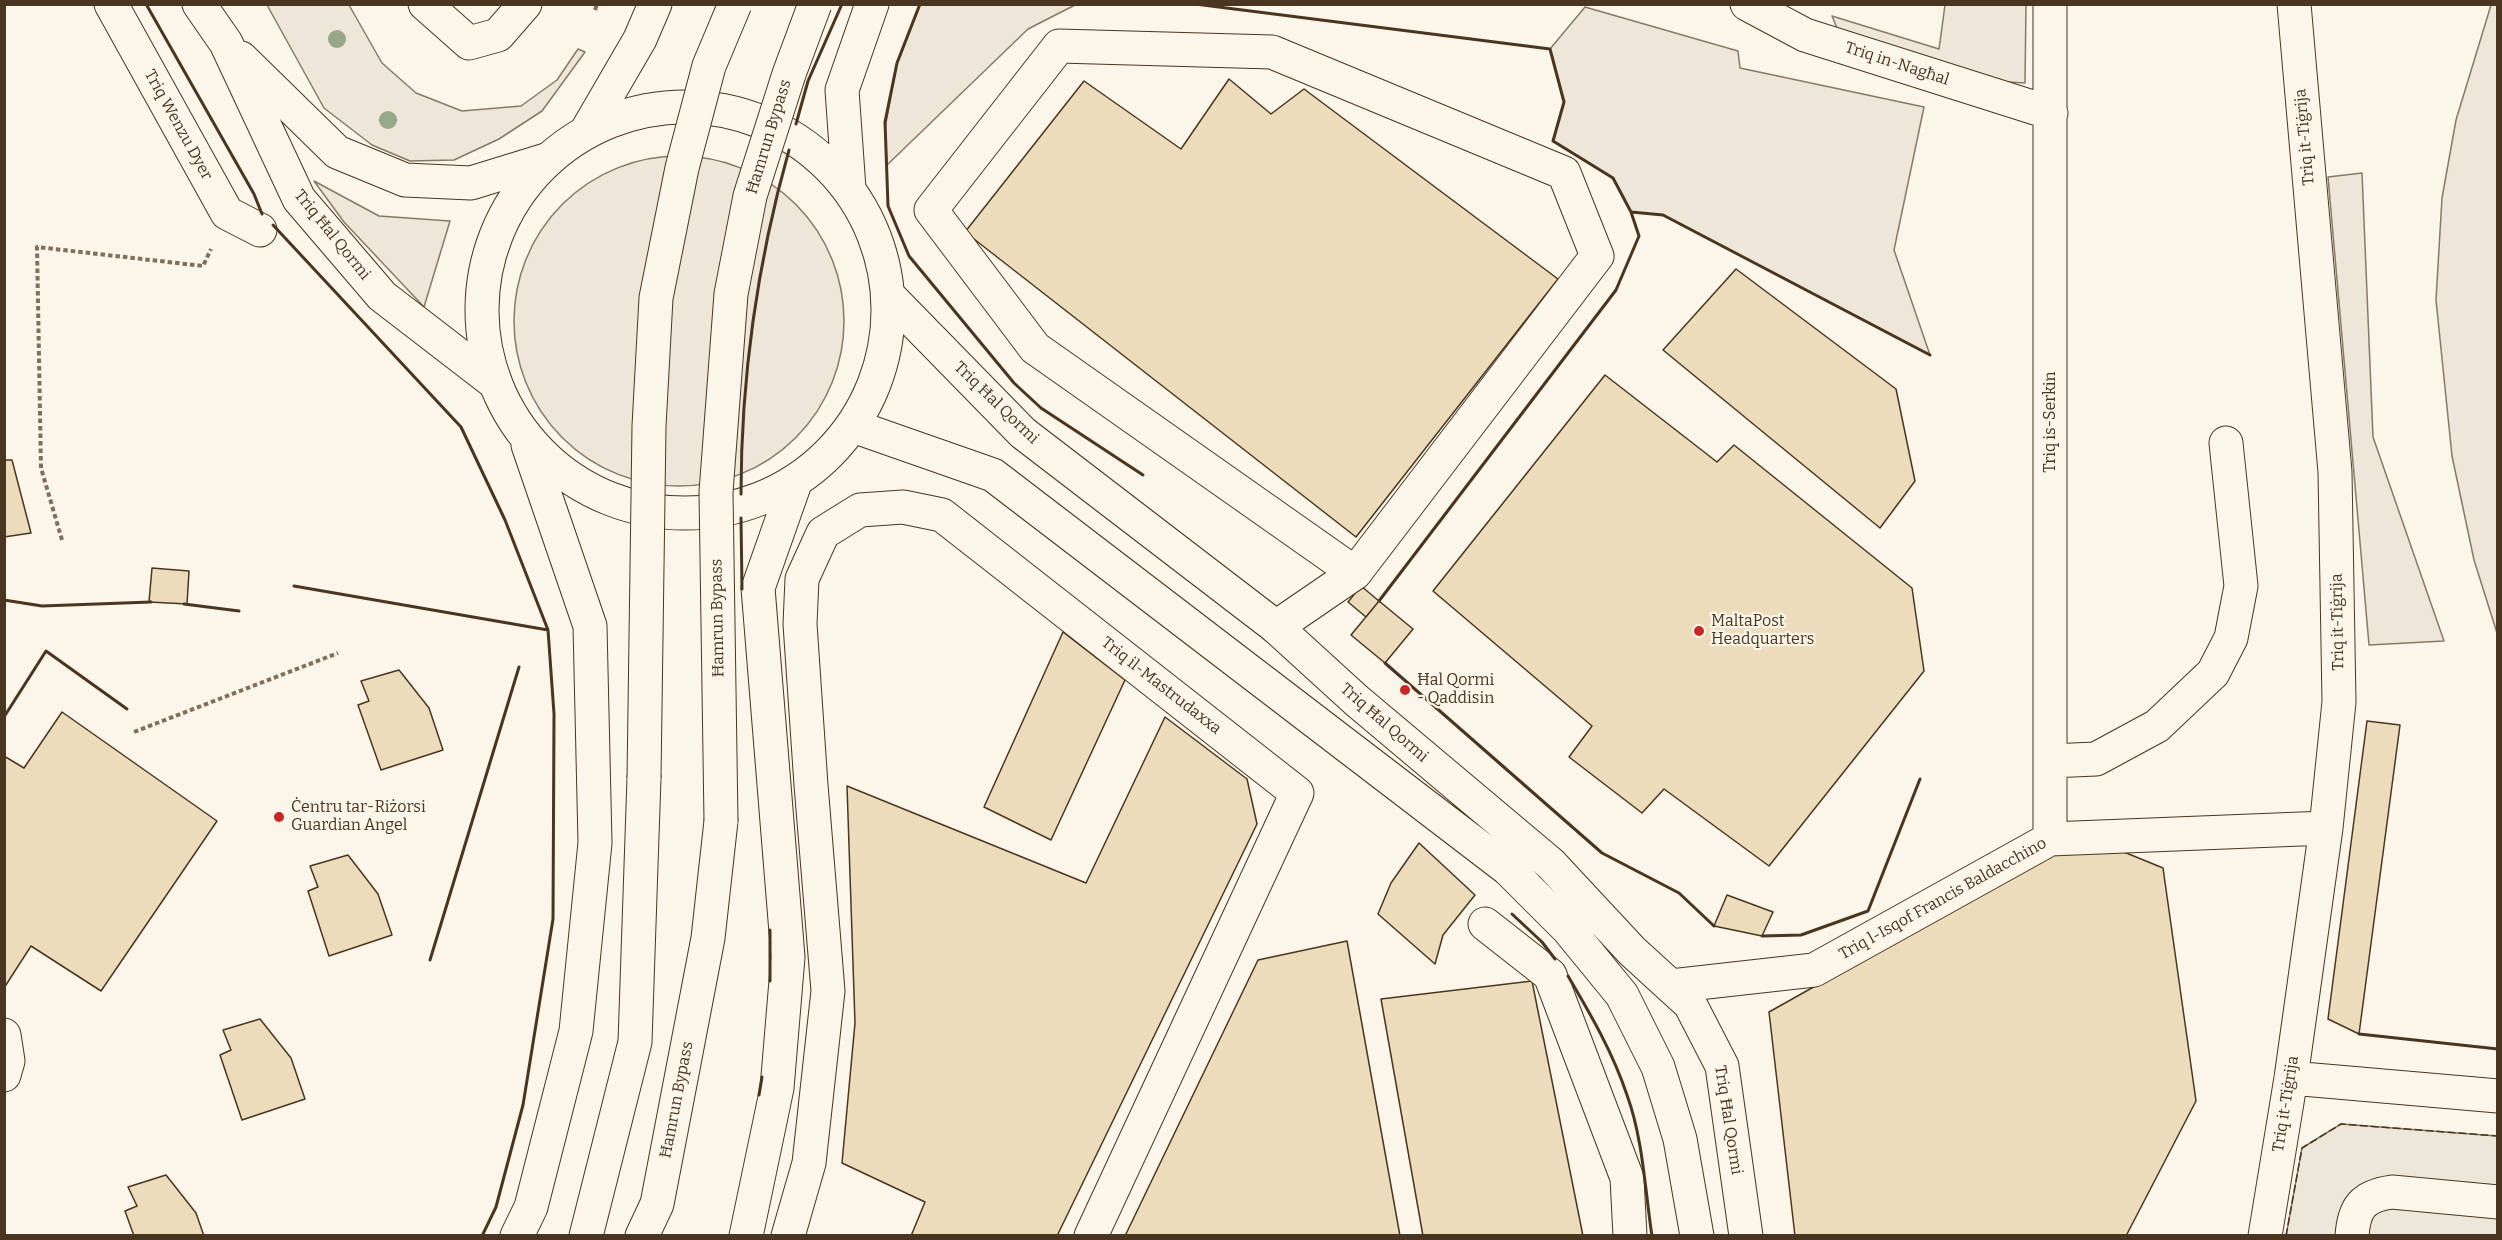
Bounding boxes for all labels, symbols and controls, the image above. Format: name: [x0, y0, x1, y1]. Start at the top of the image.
street label: Triq in-Nagħal: [1842, 38, 1952, 90]
street label: Triq Wenzu Dyer: [140, 66, 216, 184]
street label: Ħamrun Bypass: [742, 77, 796, 197]
street label: Triq it-Tiġrija: [2291, 88, 2319, 186]
street label: Triq Ħal Qormi: [290, 186, 374, 284]
street label: Triq Ħal Qormi: [950, 358, 1042, 448]
street label: Triq is-Serkin: [2041, 371, 2061, 473]
street label: Ħamrun Bypass: [707, 558, 729, 678]
street label: Triq it-Tiġrija: [2328, 573, 2348, 671]
place label: MaltaPost Headquarters: [1711, 612, 1814, 650]
marker: MaltaPost Headquarters: [1692, 624, 1706, 638]
street label: Triq il-Mastrudaxxa: [1097, 633, 1225, 739]
place label: Ħal Qormi - Qaddisin: [1417, 671, 1494, 709]
street label: Triq Ħal Qormi: [1336, 680, 1432, 766]
marker: Ħal Qormi - Qaddisin: [1398, 683, 1412, 697]
place label: Ċentru tar-Riżorsi Guardian Angel: [291, 798, 426, 836]
marker: Ċentru tar-Riżorsi Guardian Angel: [272, 810, 286, 824]
street label: Triq l-Isqof Francis Baldacchino: [1836, 834, 2050, 964]
street label: Ħamrun Bypass: [656, 1040, 698, 1160]
street label: Triq it-Tiġrija: [2269, 1054, 2303, 1154]
street label: Triq Ħal Qormi: [1710, 1064, 1746, 1176]

